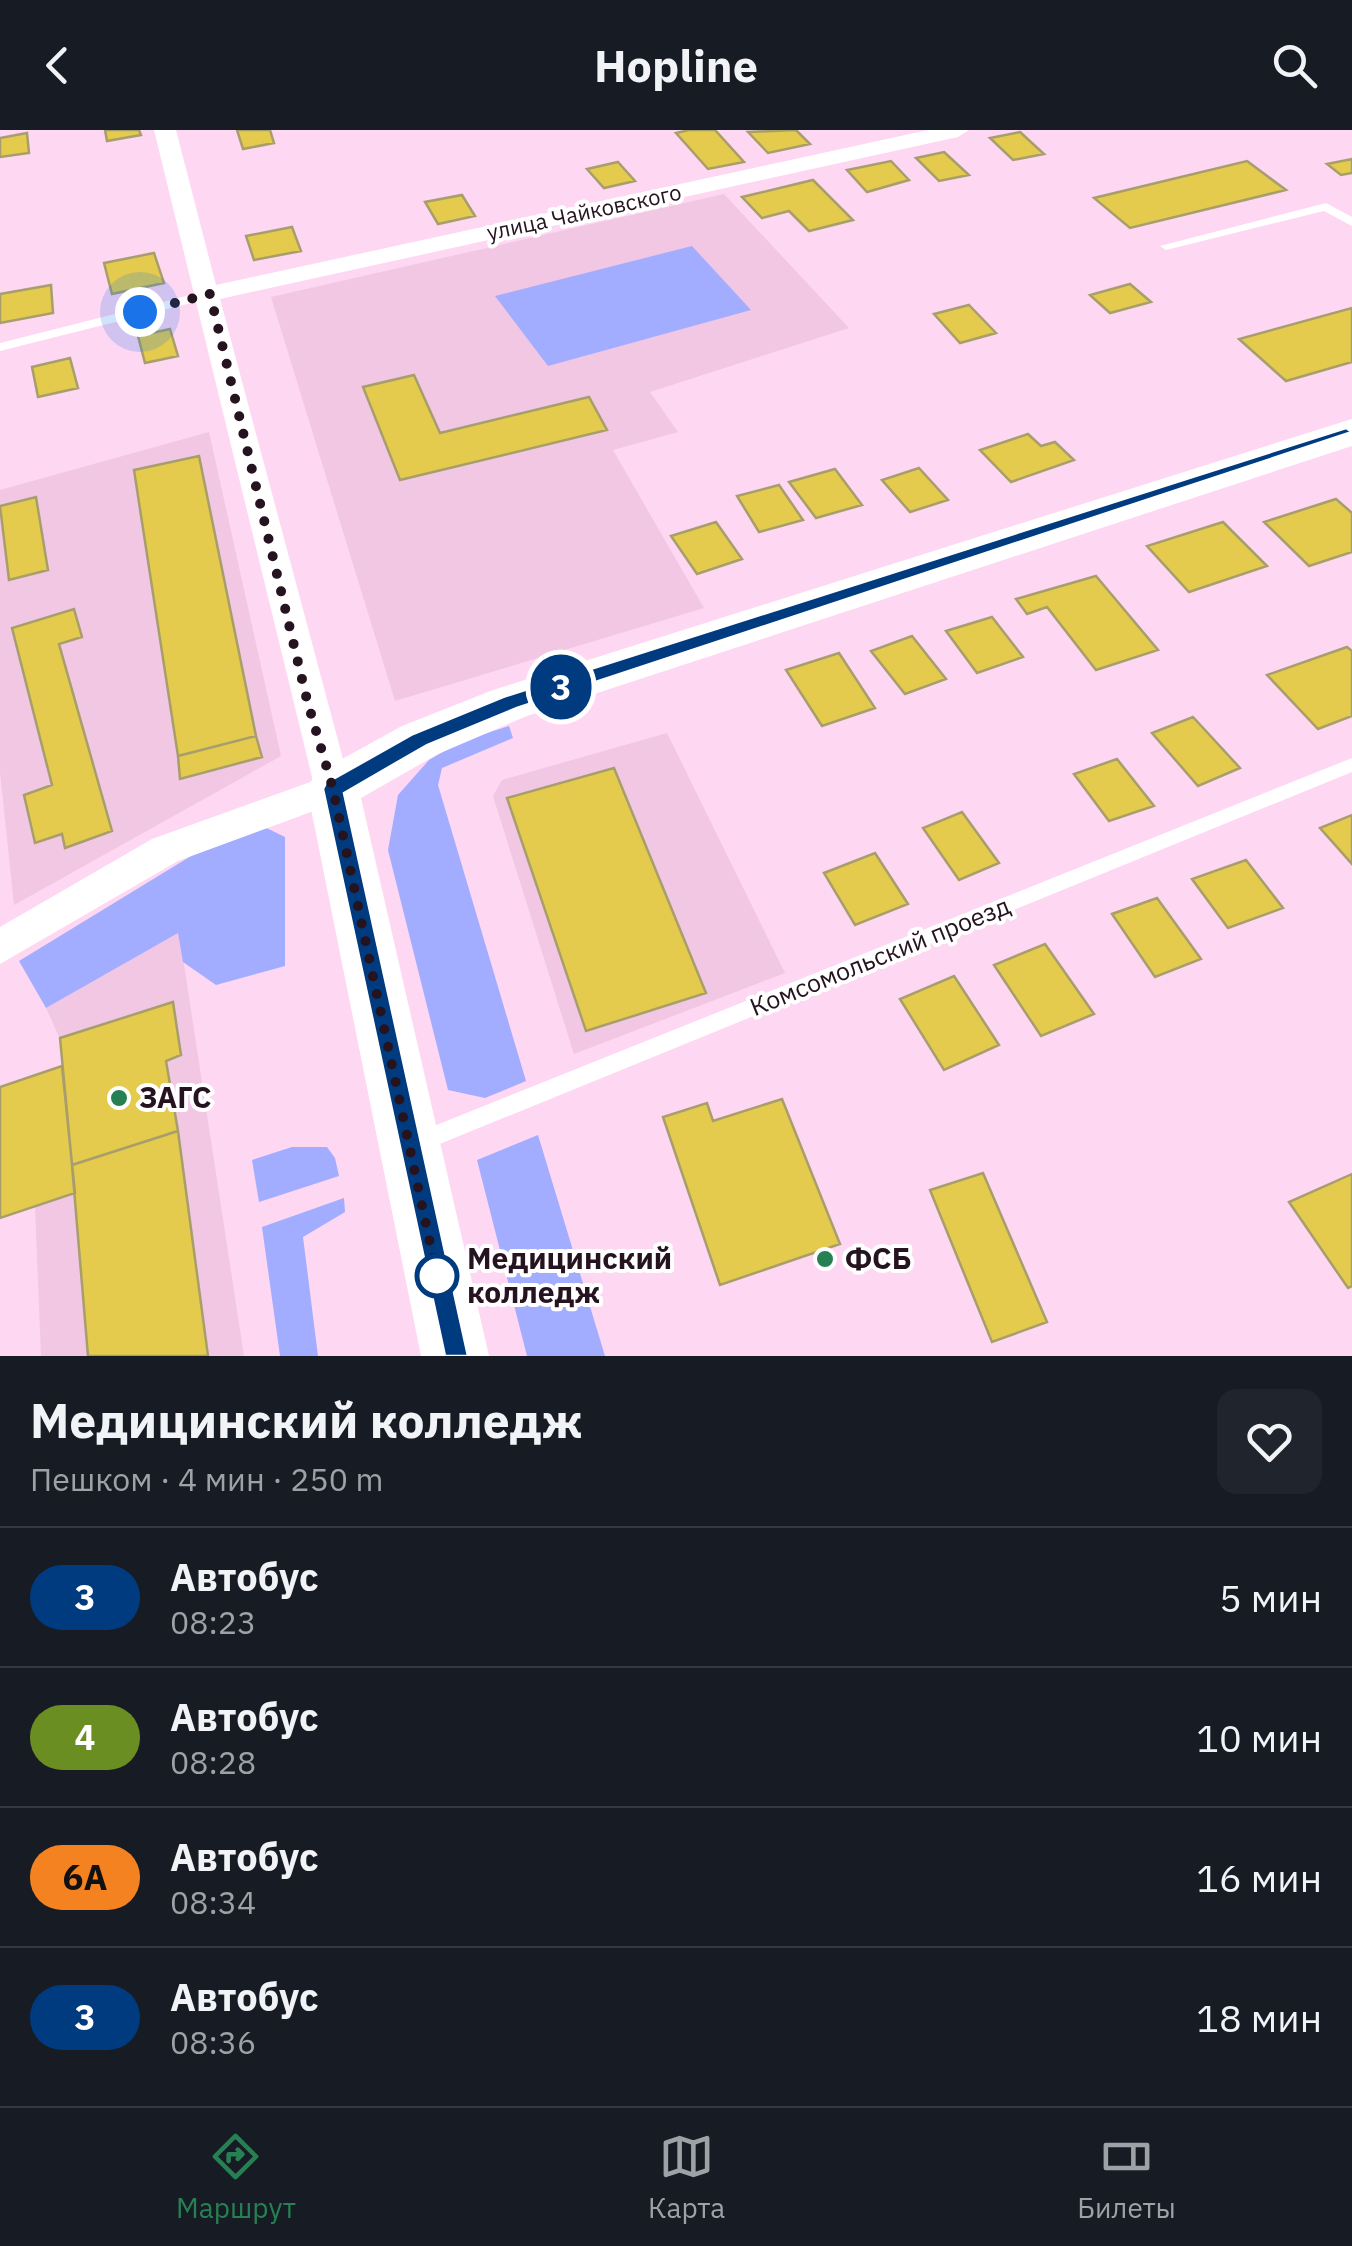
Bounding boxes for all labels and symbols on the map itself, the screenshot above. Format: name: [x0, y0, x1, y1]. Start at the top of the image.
street label: улица Чайковского: [484, 177, 684, 246]
your location: [115, 287, 165, 337]
line badge: 3: [528, 654, 594, 720]
street label: Комсомольский проезд: [745, 888, 1015, 1023]
place label: ЗАГС: [139, 1077, 212, 1116]
marker: ЗАГС: [108, 1087, 130, 1109]
place label: Медицинский колледж: [467, 1238, 672, 1311]
place label: ФСБ: [845, 1238, 911, 1277]
marker: ФСБ: [814, 1248, 836, 1270]
marker: Медицинский колледж: [416, 1255, 458, 1297]

